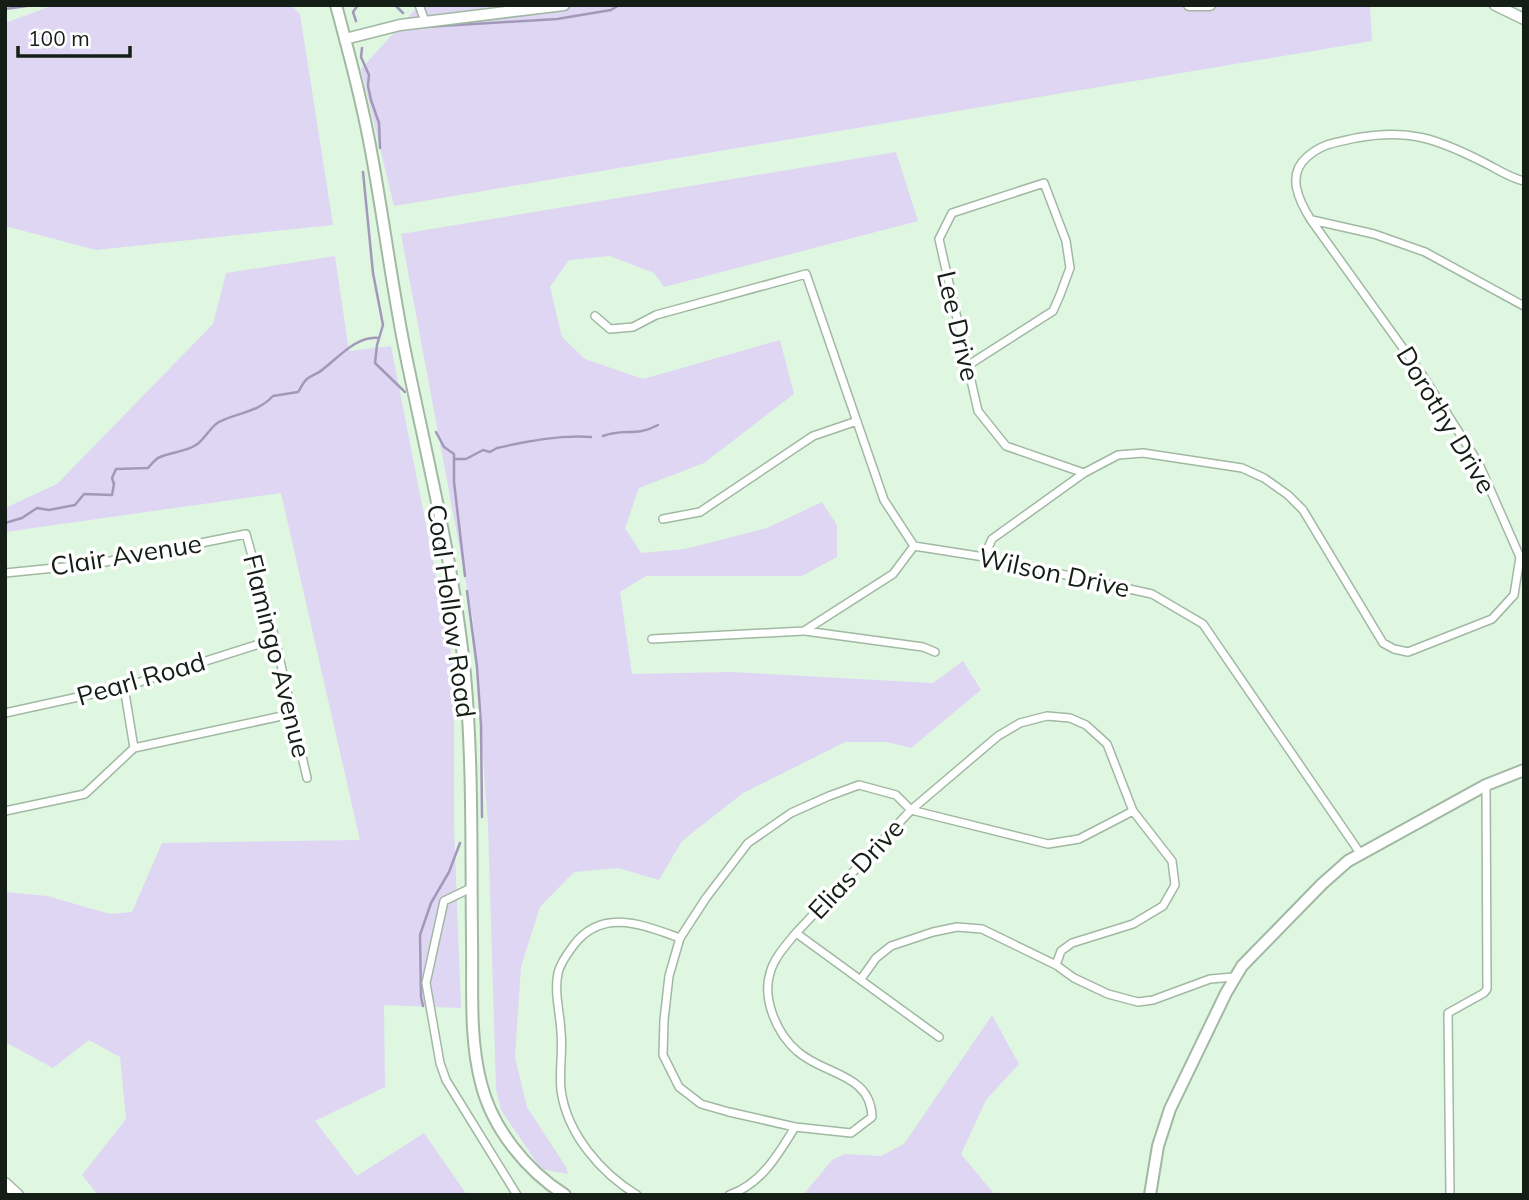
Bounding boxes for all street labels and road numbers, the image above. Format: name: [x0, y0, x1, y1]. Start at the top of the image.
street label: Lee Drive: [930, 268, 987, 384]
street label: Dorothy Drive: [1390, 340, 1503, 499]
street label: Coal Hollow Road: [420, 502, 483, 720]
street label: Clair Avenue: [48, 526, 204, 583]
street label: Wilson Drive: [975, 540, 1133, 605]
street label: Flamingo Avenue: [236, 551, 319, 761]
street label: Pearl Road: [73, 644, 209, 713]
street label: Elias Drive: [801, 811, 911, 926]

